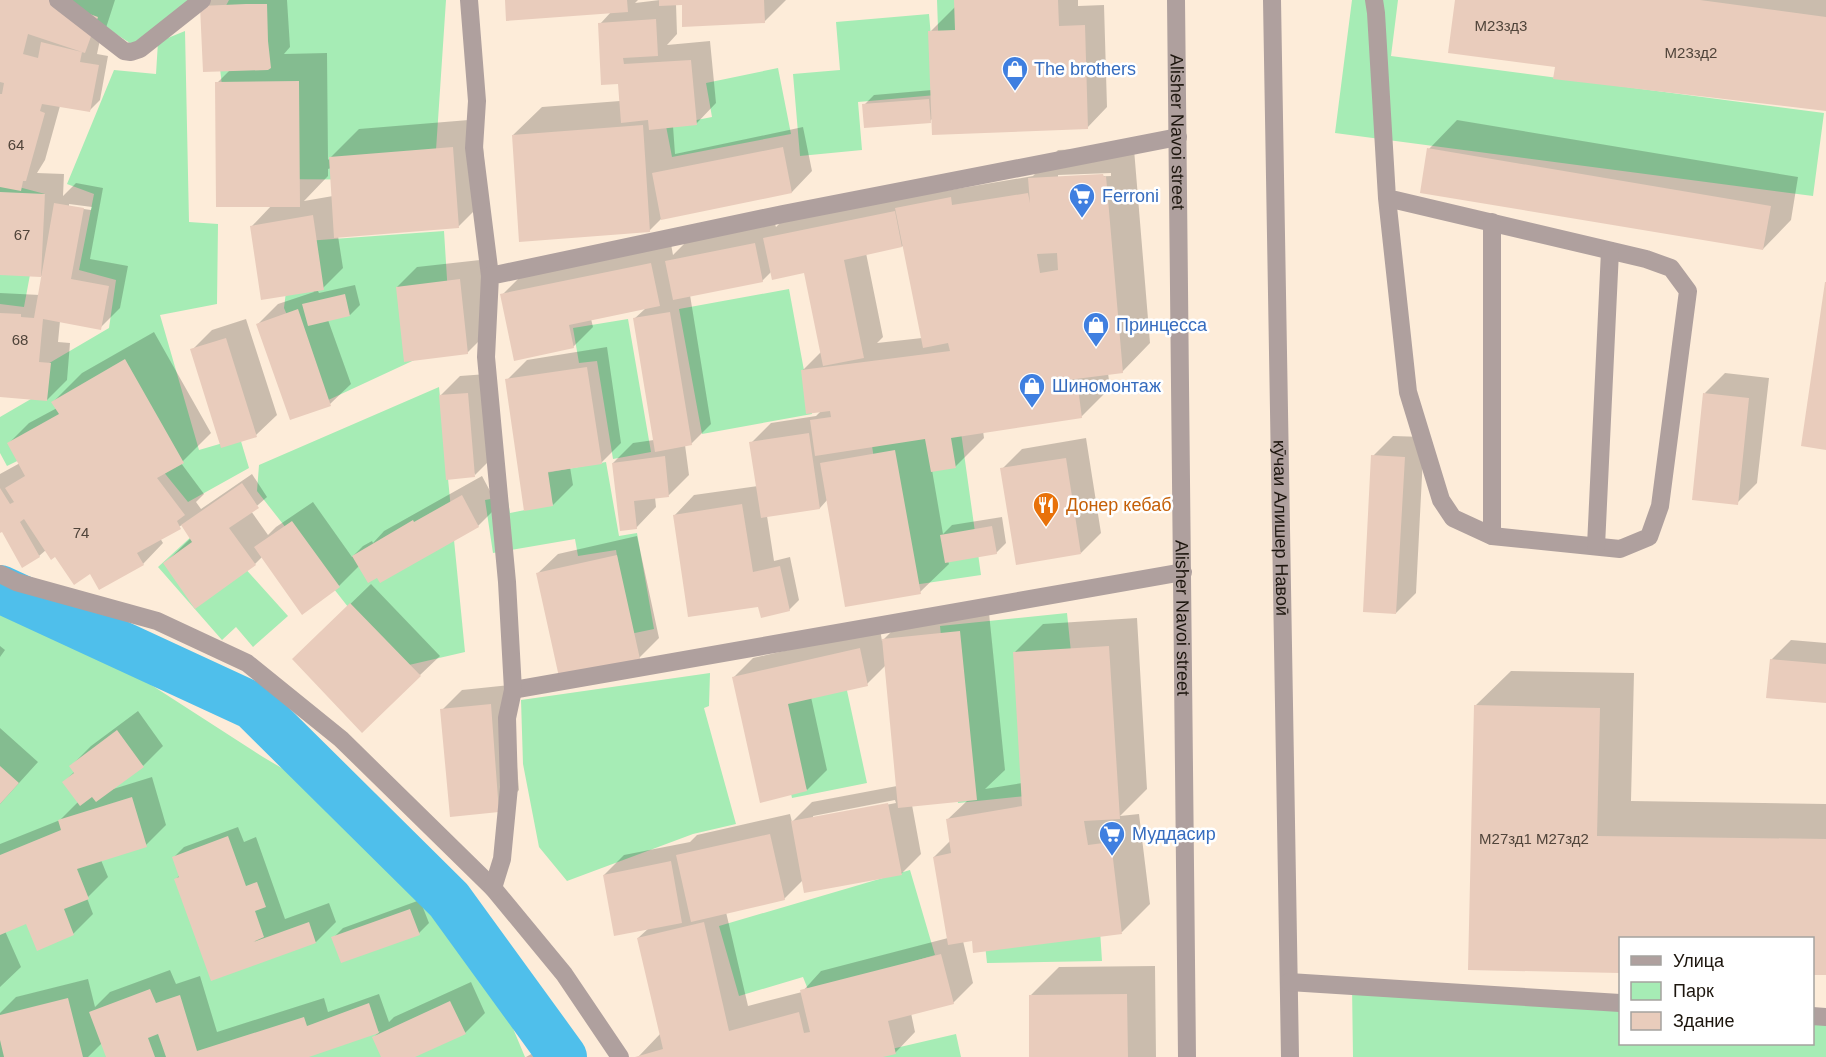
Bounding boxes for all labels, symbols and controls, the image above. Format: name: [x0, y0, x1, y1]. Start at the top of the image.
house number: М23зд3: [1475, 17, 1527, 34]
house number: М23зд2: [1665, 44, 1717, 61]
shop icon: The brothers: [1000, 54, 1030, 92]
street label: Alisher Navoi street: [1167, 54, 1188, 210]
place label: The brothers: [1034, 59, 1136, 79]
house number: 64: [8, 136, 24, 153]
supermarket icon: Ferroni: [1067, 181, 1097, 219]
place label: Ferroni: [1102, 186, 1159, 206]
house number: 67: [14, 226, 30, 243]
shop icon: Принцесса: [1081, 310, 1111, 348]
place label: Принцесса: [1116, 315, 1208, 335]
house number: 68: [12, 331, 28, 348]
shop icon: Шиномонтаж: [1017, 371, 1047, 409]
place label: Шиномонтаж: [1052, 376, 1161, 396]
street label: кӯчаи Алишер Навоӣ: [1269, 440, 1292, 616]
restaurant icon: Донер кебаб: [1031, 490, 1061, 528]
place label: Донер кебаб: [1066, 495, 1171, 515]
house number: 74: [73, 524, 89, 541]
street label: Alisher Navoi street: [1172, 540, 1193, 696]
supermarket icon: Муддасир: [1097, 819, 1127, 857]
place label: Муддасир: [1132, 824, 1216, 844]
house number: М27зд1 М27зд2: [1479, 830, 1589, 847]
legend: [1619, 937, 1814, 1045]
text: Улица: [1673, 951, 1725, 971]
text: Парк: [1673, 981, 1714, 1001]
text: Здание: [1673, 1011, 1734, 1031]

